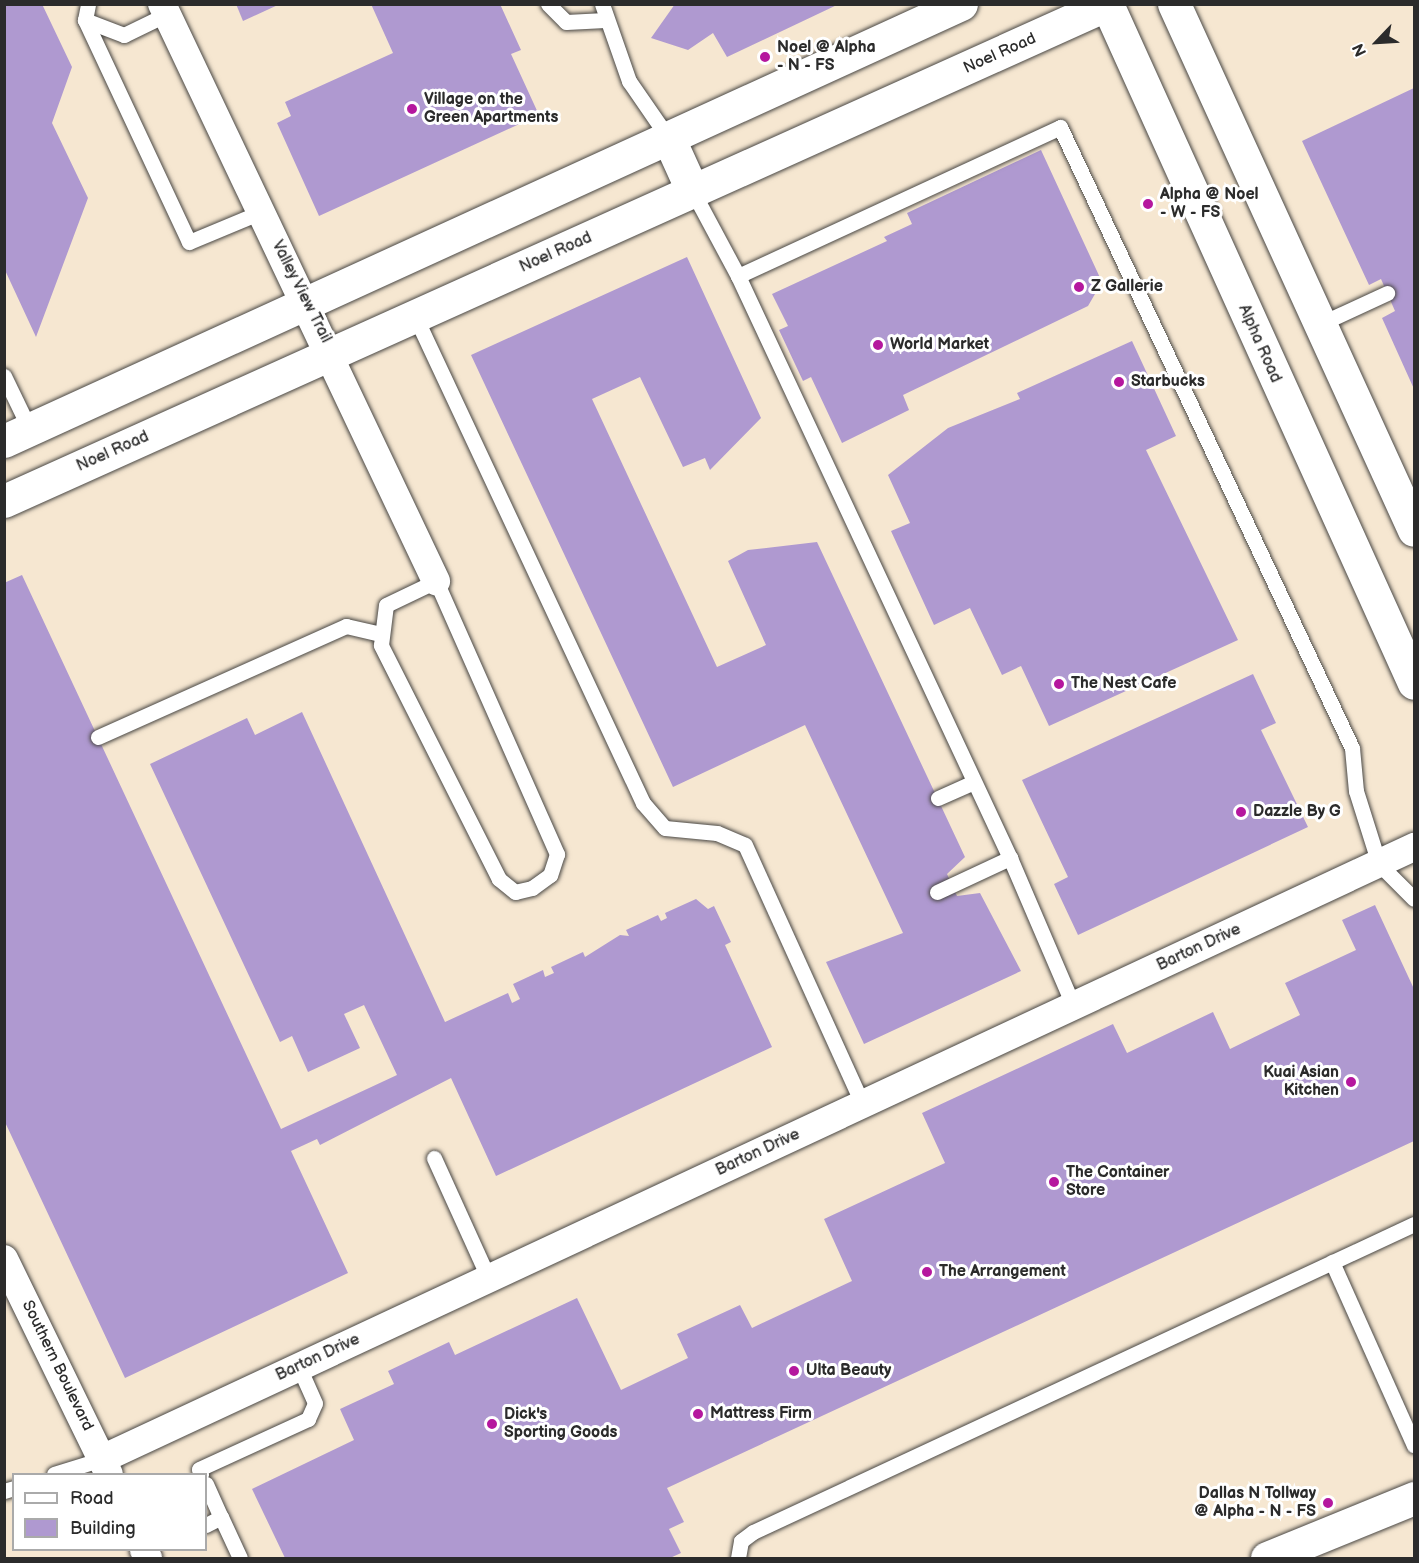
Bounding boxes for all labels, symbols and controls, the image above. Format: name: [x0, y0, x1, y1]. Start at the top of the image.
north arrow: [1347, 12, 1407, 72]
street label: Noel Road: [961, 30, 1039, 78]
place label: Noel @ Alpha - N - FS: [777, 38, 876, 76]
text: N: [1349, 40, 1371, 59]
marker: Noel @ Alpha - N - FS: [758, 50, 772, 64]
place label: Village on the Green Apartments: [424, 90, 558, 128]
marker: Village on the Green Apartments: [405, 102, 419, 116]
place label: Alpha @ Noel - W - FS: [1160, 185, 1259, 223]
marker: Alpha @ Noel - W - FS: [1141, 197, 1155, 211]
street label: Noel Road: [517, 229, 595, 277]
street label: Valley View Trail: [266, 237, 336, 347]
place label: Z Gallerie: [1091, 277, 1163, 297]
marker: Z Gallerie: [1072, 280, 1086, 294]
street label: Alpha Road: [1233, 302, 1285, 386]
place label: World Market: [890, 335, 989, 355]
marker: World Market: [871, 338, 885, 352]
place label: Starbucks: [1131, 372, 1205, 392]
marker: Starbucks: [1112, 375, 1126, 389]
street label: Noel Road: [74, 428, 152, 476]
place label: The Nest Cafe: [1071, 674, 1176, 694]
marker: The Nest Cafe: [1052, 677, 1066, 691]
place label: Dazzle By G: [1253, 802, 1341, 822]
marker: Dazzle By G: [1234, 805, 1248, 819]
street label: Barton Drive: [1154, 920, 1244, 976]
place label: Kuai Asian Kitchen: [1263, 1063, 1339, 1101]
marker: Kuai Asian Kitchen: [1344, 1075, 1358, 1089]
street label: Barton Drive: [713, 1125, 803, 1181]
place label: The Container Store: [1066, 1163, 1169, 1201]
marker: The Container Store: [1047, 1175, 1061, 1189]
place label: The Arrangement: [939, 1262, 1066, 1282]
marker: The Arrangement: [920, 1265, 934, 1279]
street label: Southern Boulevard: [17, 1298, 97, 1434]
street label: Barton Drive: [273, 1330, 363, 1386]
place label: Ulta Beauty: [806, 1361, 891, 1381]
marker: Ulta Beauty: [787, 1364, 801, 1378]
place label: Mattress Firm: [710, 1404, 812, 1424]
place label: Dick's Sporting Goods: [504, 1405, 617, 1443]
marker: Mattress Firm: [691, 1407, 705, 1421]
marker: Dick's Sporting Goods: [485, 1417, 499, 1431]
legend: [12, 1473, 207, 1551]
place label: Dallas N Tollway @ Alpha - N - FS: [1194, 1484, 1316, 1522]
text: Road: [70, 1488, 114, 1509]
marker: Dallas N Tollway @ Alpha - N - FS: [1321, 1496, 1335, 1510]
text: Building: [70, 1518, 136, 1539]

